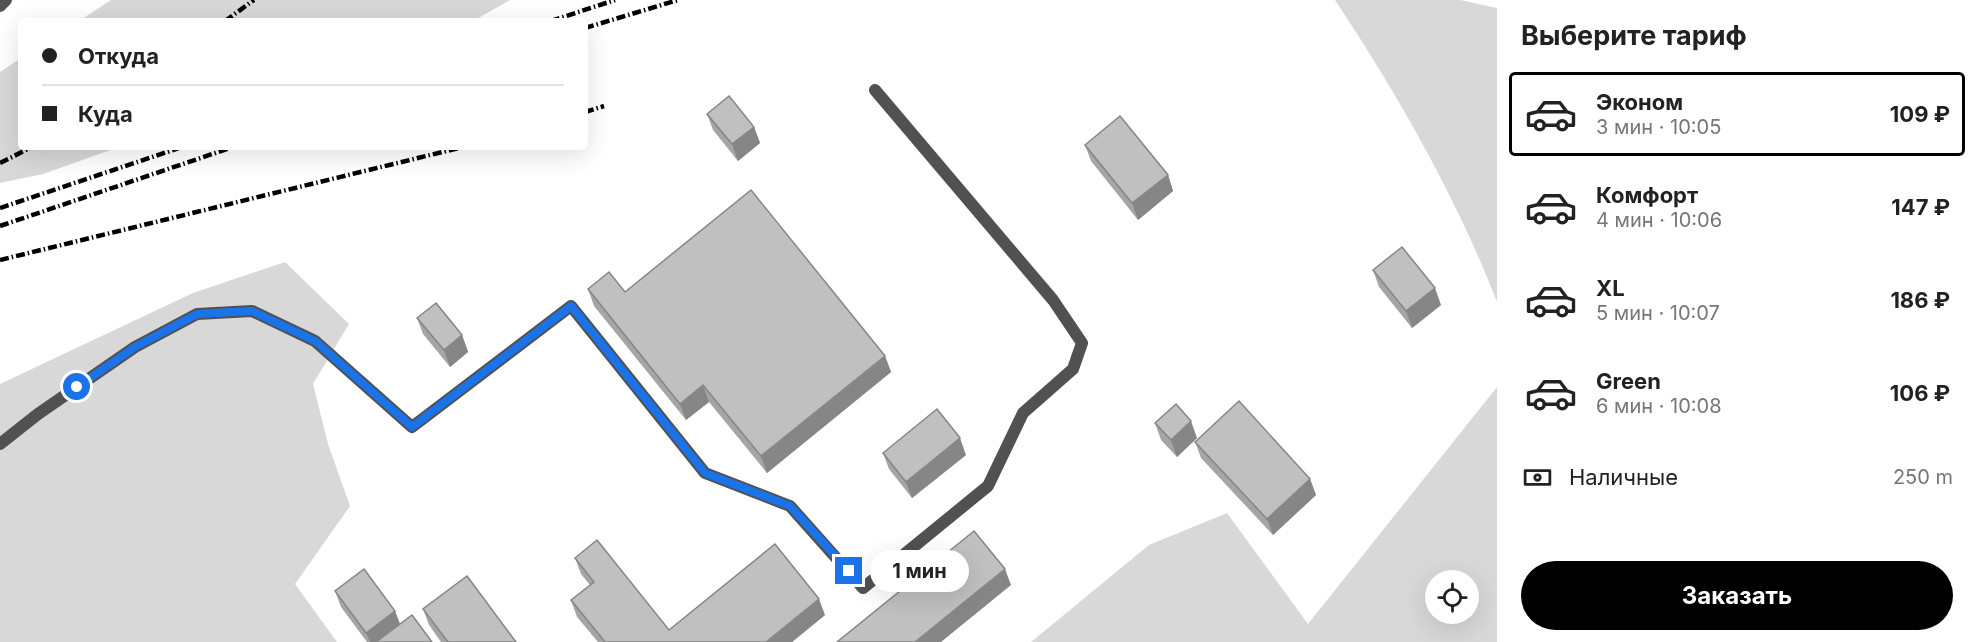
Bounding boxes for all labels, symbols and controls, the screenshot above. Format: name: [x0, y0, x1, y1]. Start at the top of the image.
text: Выберите тариф: [1521, 19, 1747, 52]
text: Откуда: [78, 43, 159, 69]
icon: car: [1524, 87, 1578, 141]
text: Эконом: [1596, 89, 1683, 115]
text: Куда: [78, 101, 133, 127]
text: 109 ₽: [1890, 101, 1950, 127]
text: 3 мин · 10:05: [1596, 115, 1721, 139]
icon: car: [1524, 180, 1578, 234]
text: Комфорт: [1596, 182, 1698, 208]
text: 147 ₽: [1891, 194, 1950, 220]
text: 4 мин · 10:06: [1596, 208, 1722, 232]
icon: car: [1524, 273, 1578, 327]
text: XL: [1596, 275, 1625, 301]
text: 186 ₽: [1890, 287, 1950, 313]
text: 5 мин · 10:07: [1596, 301, 1720, 325]
icon: car: [1524, 366, 1578, 420]
text: Green: [1596, 368, 1661, 394]
route start: [63, 373, 90, 400]
text: 106 ₽: [1890, 380, 1950, 406]
text: 6 мин · 10:08: [1596, 394, 1722, 418]
icon: cash: [1521, 461, 1554, 494]
text: Наличные: [1569, 464, 1678, 490]
text: 250 m: [1893, 465, 1953, 489]
callout: 1 мин: [870, 550, 969, 592]
route end: [835, 557, 862, 584]
text: 1 мин: [892, 559, 947, 583]
button: Заказать: [1521, 561, 1953, 630]
map controls: [1425, 570, 1479, 624]
button: locate: [1425, 570, 1479, 624]

